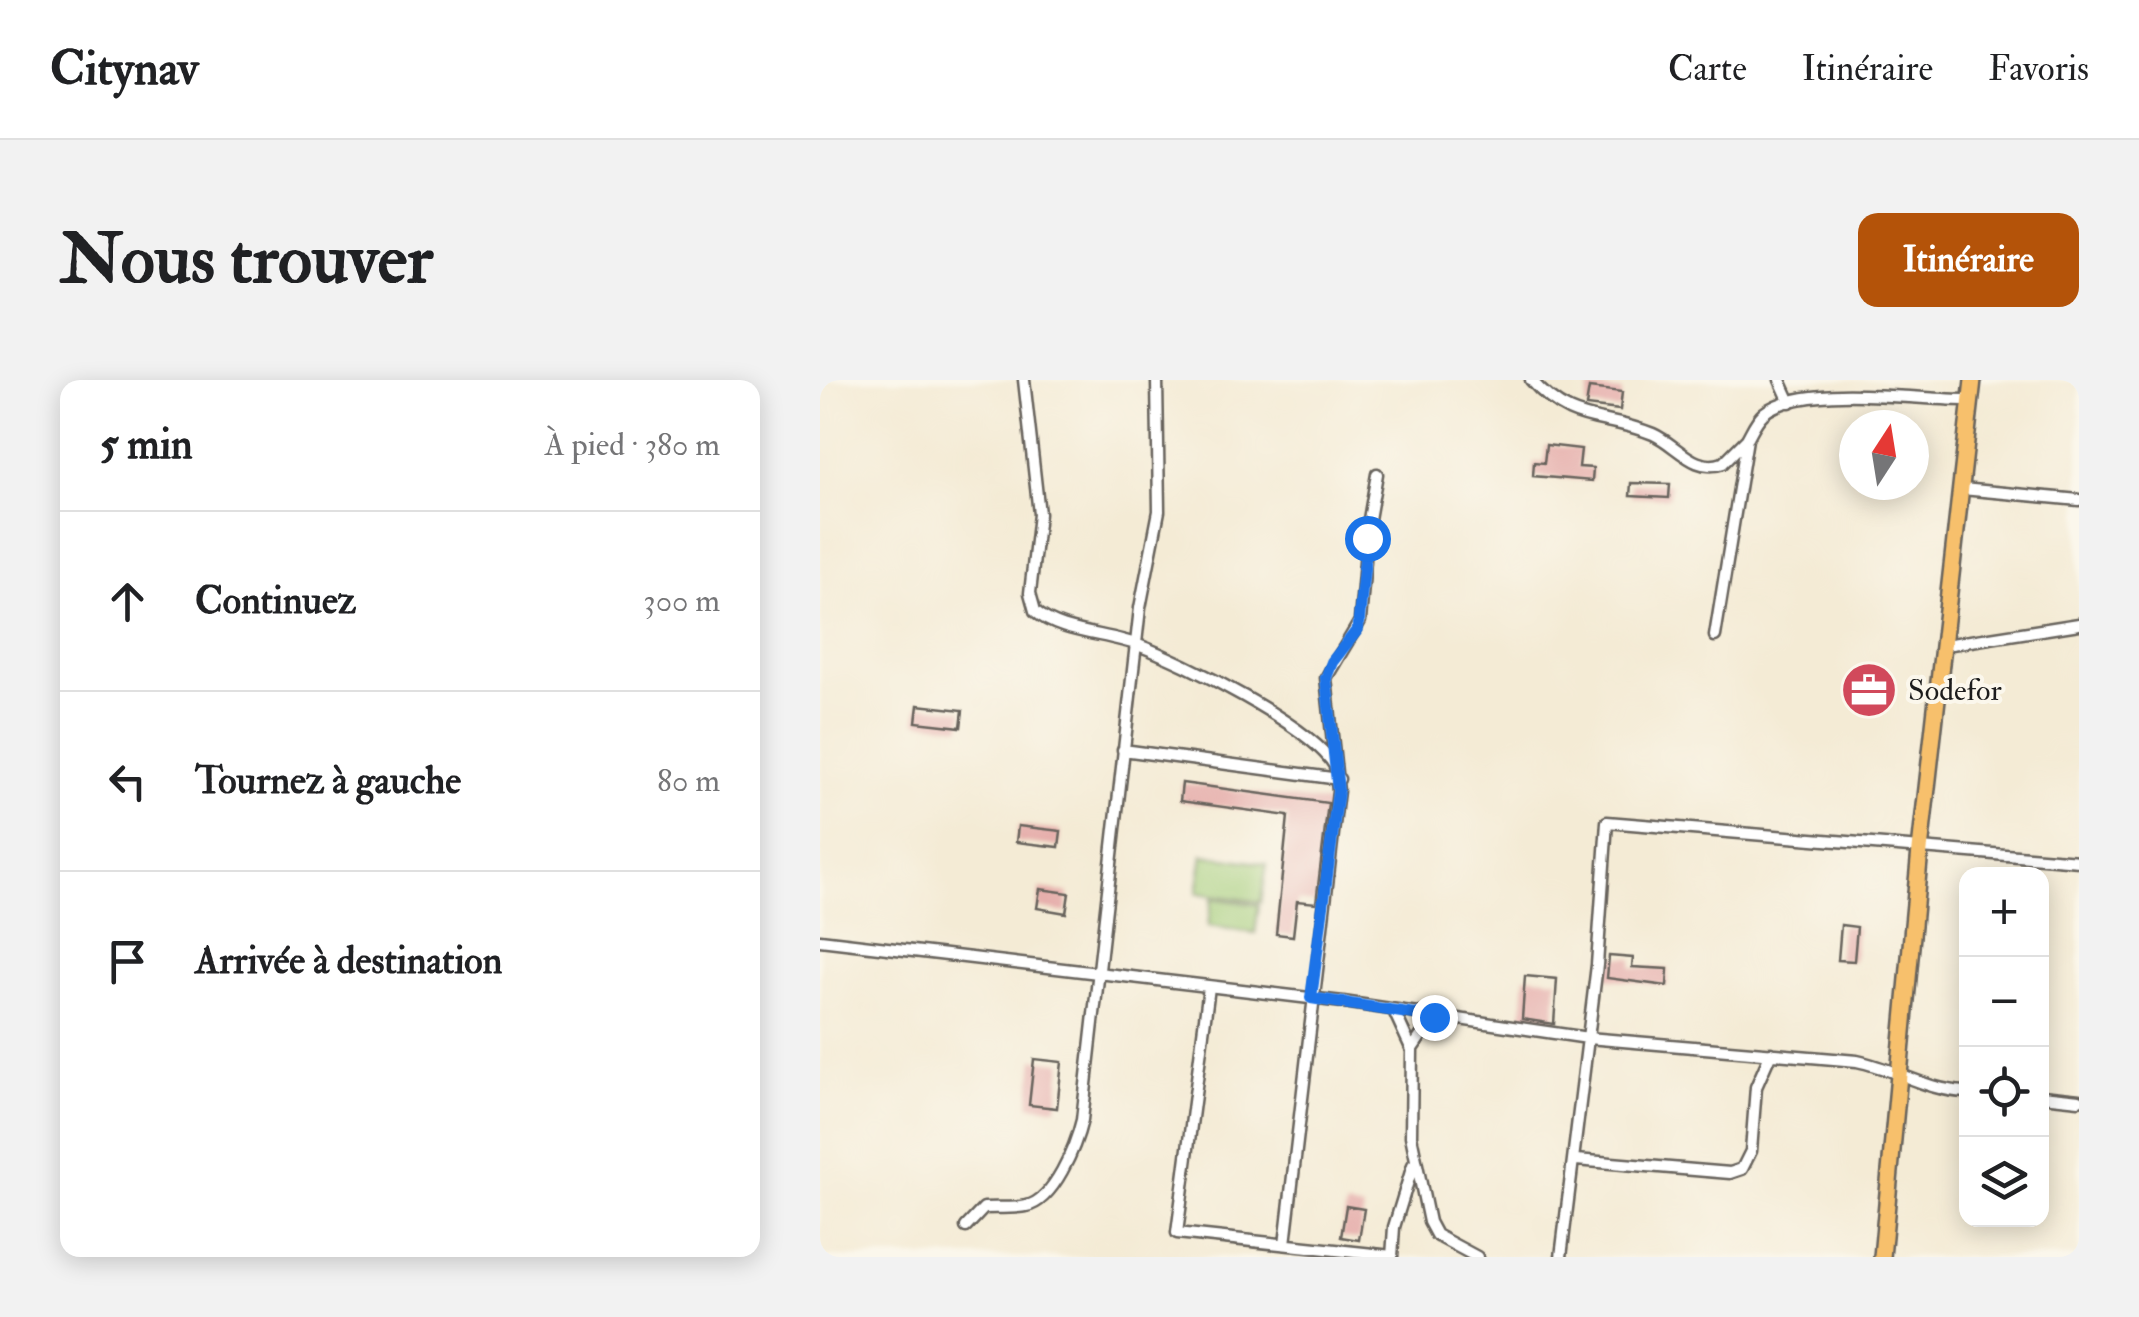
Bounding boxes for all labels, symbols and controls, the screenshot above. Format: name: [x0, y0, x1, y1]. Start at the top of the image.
text: Citynav: [50, 39, 198, 99]
text: Carte: [1668, 47, 1747, 91]
text: Itinéraire: [1802, 47, 1933, 91]
text: Favoris: [1988, 47, 2089, 91]
button: Itinéraire: [1858, 213, 2079, 307]
text: Nous trouver: [60, 216, 433, 304]
north arrow: [1839, 410, 1929, 500]
text: 5 min: [100, 419, 193, 471]
text: À pied · 380 m: [544, 425, 720, 465]
route start: [1345, 516, 1391, 562]
icon: ahead: [100, 574, 155, 629]
text: Continuez: [195, 577, 356, 625]
text: 300 m: [643, 581, 720, 621]
office icon: Sodefor: [1839, 660, 1899, 720]
place label: Sodefor: [1908, 672, 2002, 709]
icon: left: [100, 754, 155, 809]
text: Tournez à gauche: [195, 757, 461, 805]
text: 80 m: [657, 761, 720, 801]
map controls: [1959, 867, 2049, 1227]
button: +: [1959, 867, 2049, 957]
icon: arrive: [100, 934, 155, 989]
text: Arrivée à destination: [195, 937, 502, 985]
button: −: [1959, 957, 2049, 1047]
route end: [1412, 995, 1458, 1041]
button: locate: [1959, 1047, 2049, 1137]
button: layers: [1959, 1137, 2049, 1227]

